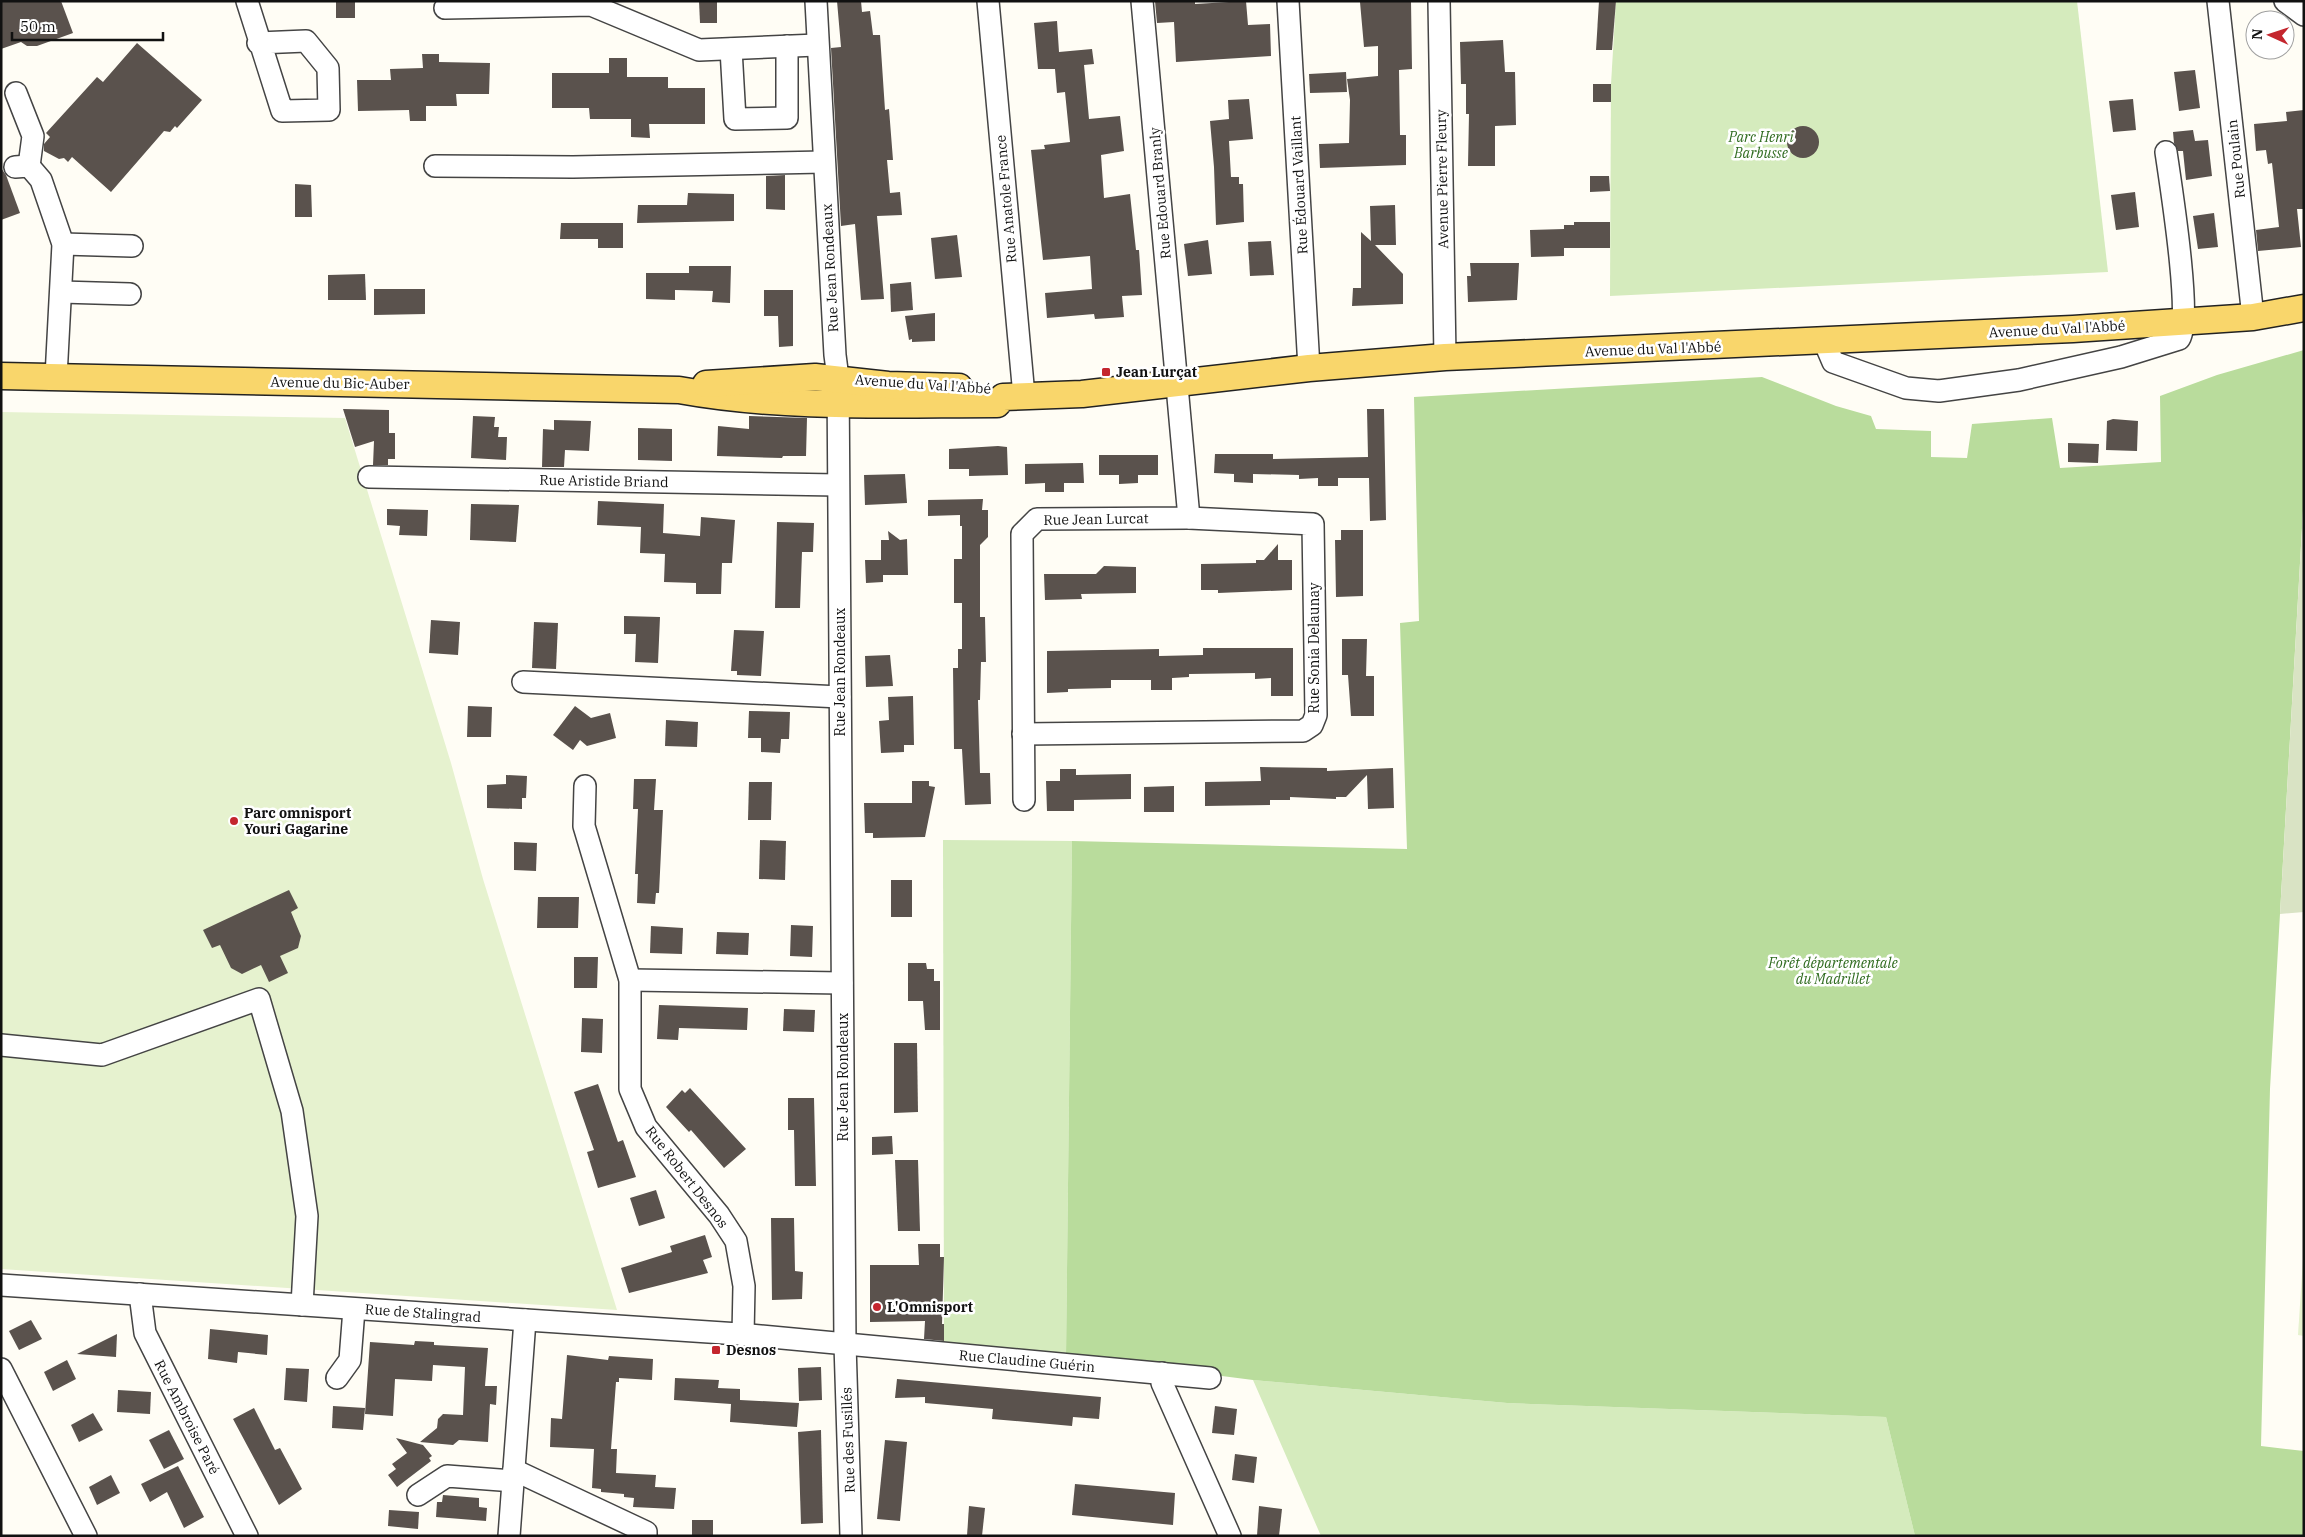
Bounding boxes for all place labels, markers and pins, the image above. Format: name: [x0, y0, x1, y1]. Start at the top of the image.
place label: Jean Lurçat: [1116, 363, 1197, 381]
marker: Jean Lurçat: [1100, 366, 1112, 378]
place label: Parc omnisport Youri Gagarine: [244, 804, 351, 838]
marker: Parc omnisport Youri Gagarine: [228, 815, 240, 827]
place label: L'Omnisport: [887, 1298, 973, 1316]
marker: L'Omnisport: [871, 1301, 883, 1313]
place label: Desnos: [726, 1341, 776, 1359]
marker: Desnos: [710, 1344, 722, 1356]

